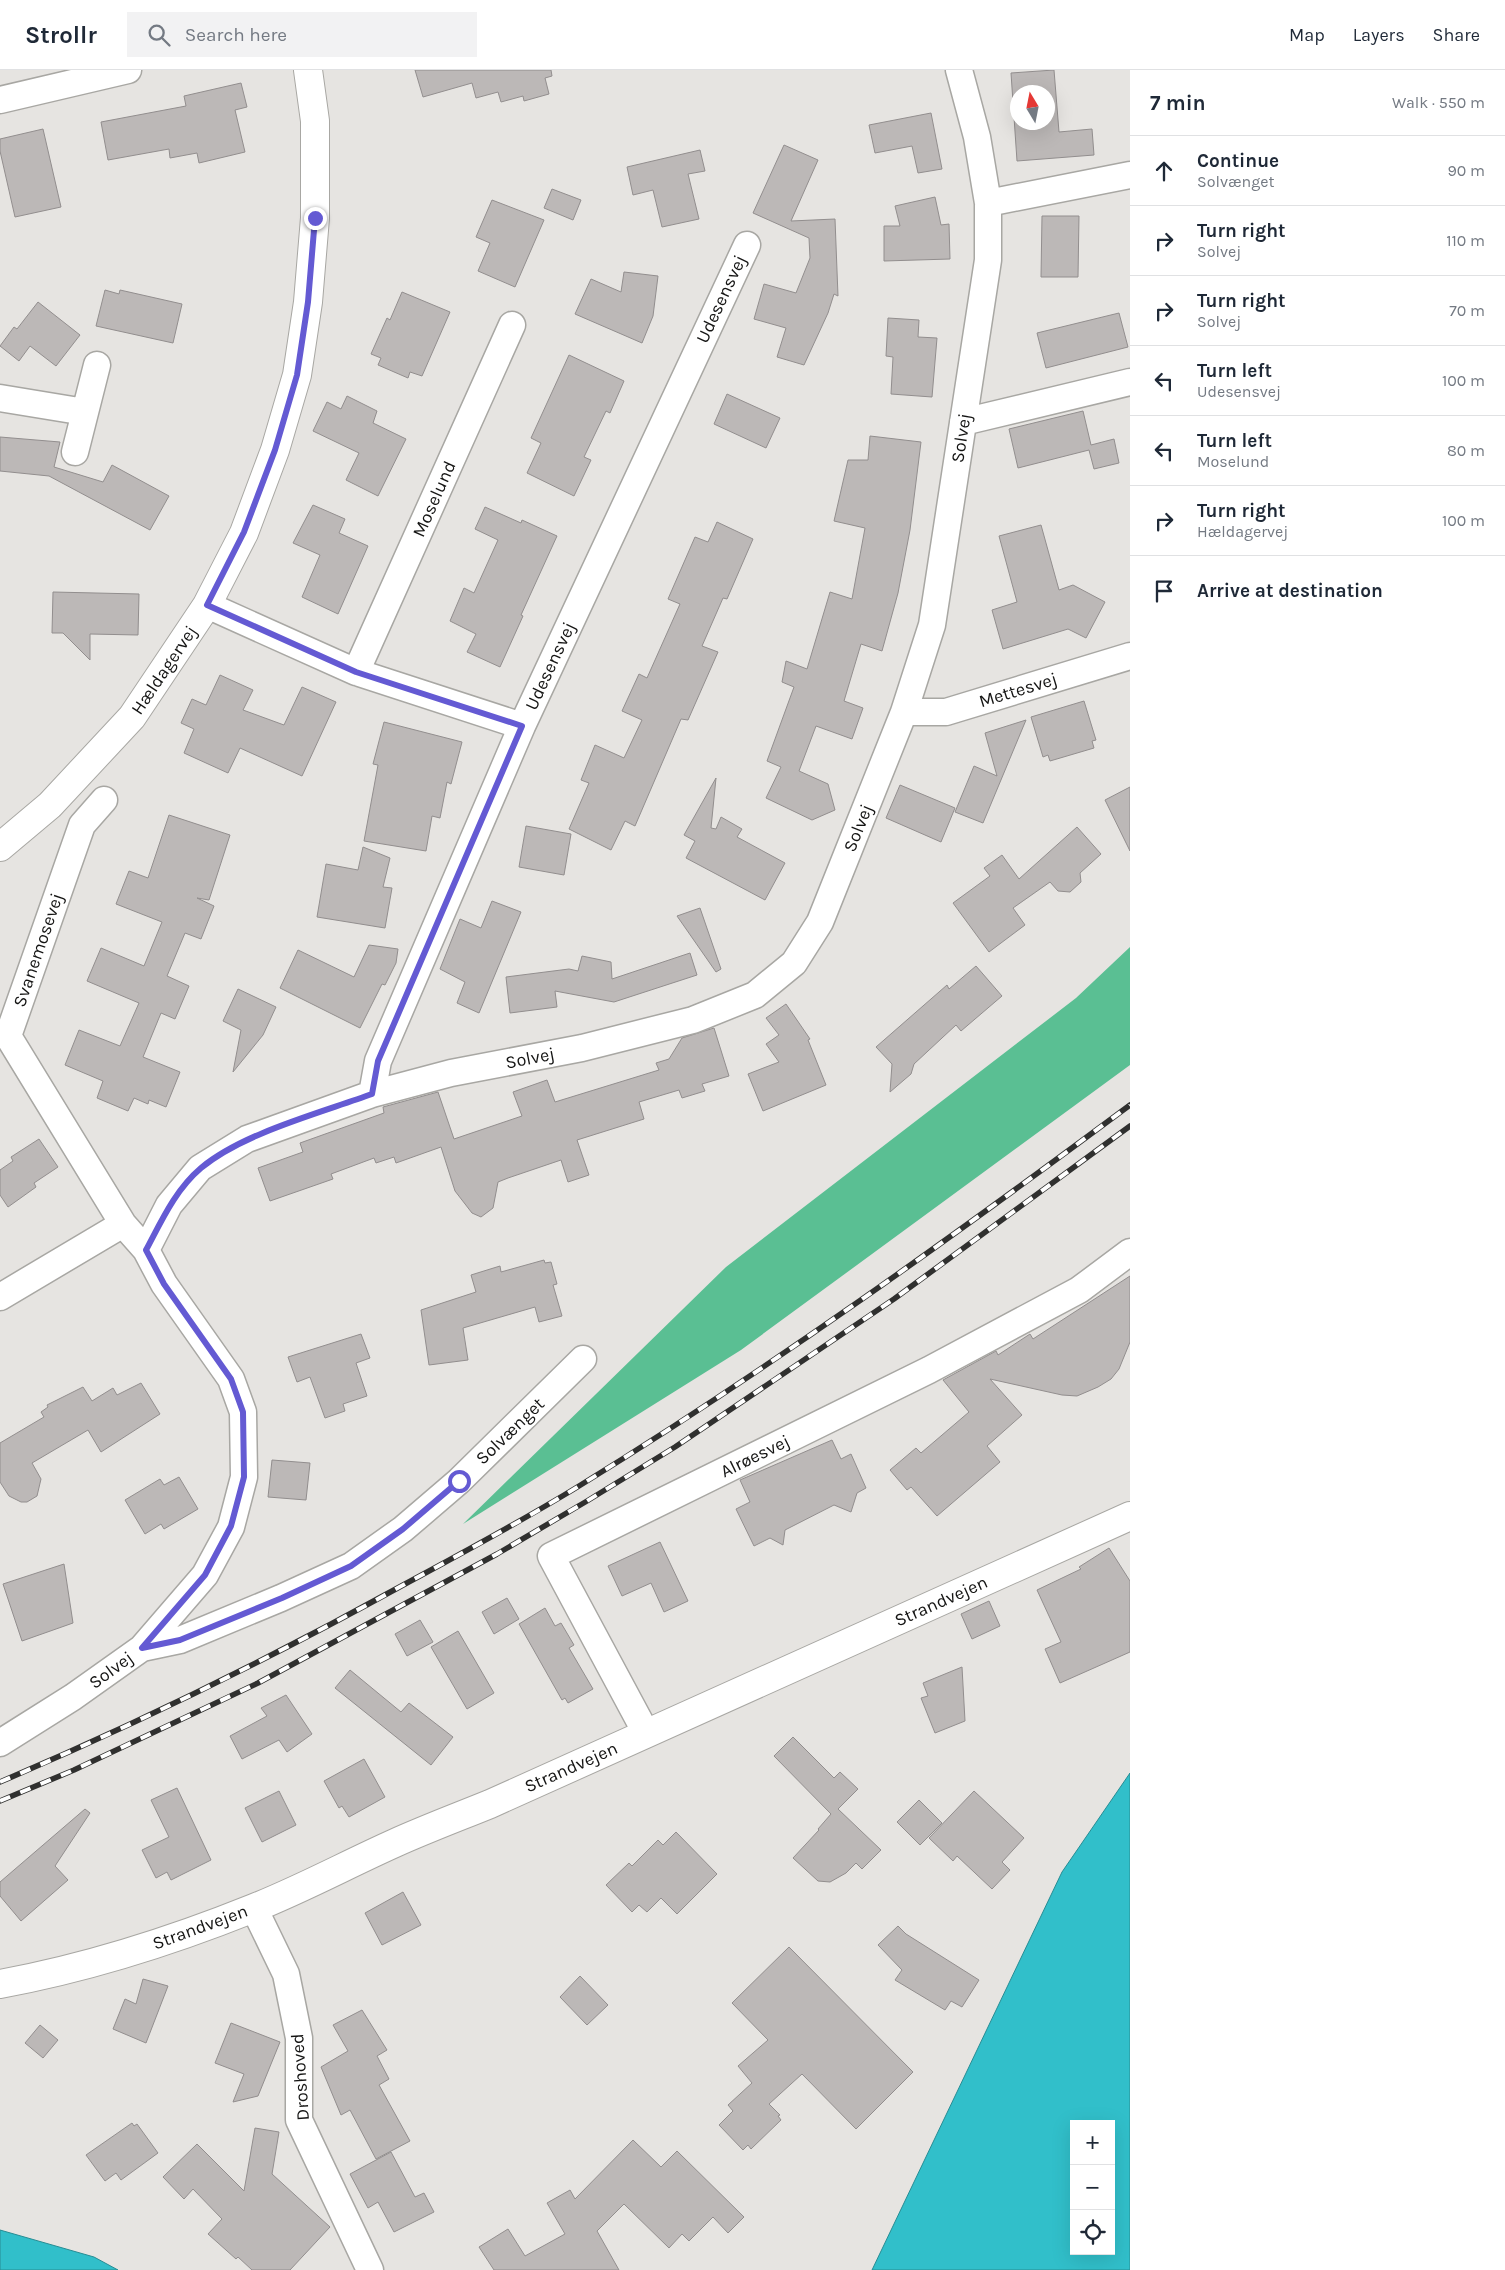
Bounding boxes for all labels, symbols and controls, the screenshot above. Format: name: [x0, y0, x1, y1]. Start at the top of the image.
search box: [127, 12, 477, 57]
text: Strollr: [25, 21, 97, 49]
icon: search: [145, 21, 173, 49]
text: Search here: [185, 24, 287, 46]
text: Map: [1289, 24, 1325, 46]
text: Layers: [1353, 24, 1405, 46]
text: Share: [1433, 24, 1480, 46]
north arrow: [1010, 85, 1055, 130]
text: 7 min: [1150, 91, 1206, 115]
text: Walk · 550 m: [1392, 93, 1485, 112]
text: Continue: [1197, 150, 1279, 172]
icon: ahead: [1150, 157, 1178, 185]
text: 90 m: [1447, 161, 1485, 180]
text: Solvænget: [1197, 172, 1274, 191]
route end: [304, 207, 327, 230]
text: Turn right: [1197, 220, 1286, 242]
icon: right: [1150, 227, 1178, 255]
text: 110 m: [1446, 231, 1485, 250]
text: Solvej: [1197, 242, 1241, 261]
street label: Udesensvej: [691, 251, 751, 347]
text: Turn right: [1197, 290, 1286, 312]
icon: right: [1150, 297, 1178, 325]
text: 70 m: [1449, 301, 1485, 320]
text: Solvej: [1197, 312, 1241, 331]
text: Turn left: [1197, 360, 1272, 382]
icon: left: [1150, 367, 1178, 395]
text: 100 m: [1442, 371, 1485, 390]
text: Udesensvej: [1197, 382, 1281, 401]
street label: Solvej: [946, 412, 976, 464]
text: Turn left: [1197, 430, 1272, 452]
icon: left: [1150, 437, 1178, 465]
text: 80 m: [1447, 441, 1485, 460]
text: Moselund: [1197, 452, 1269, 471]
street label: Moselund: [407, 457, 461, 541]
text: Turn right: [1197, 500, 1286, 522]
icon: right: [1150, 507, 1178, 535]
text: 100 m: [1442, 511, 1485, 530]
text: Hældagervej: [1197, 522, 1288, 541]
icon: arrive: [1150, 577, 1178, 605]
text: Arrive at destination: [1197, 580, 1383, 602]
street label: Udesensvej: [520, 618, 580, 714]
street label: Hældagervej: [126, 621, 202, 719]
street label: Mettesvej: [976, 668, 1060, 712]
street label: Solvej: [838, 801, 878, 855]
street label: Svanemosevej: [8, 890, 68, 1010]
street label: Solvej: [504, 1042, 556, 1074]
street label: Solvænget: [471, 1393, 549, 1469]
street label: Alrøesvej: [717, 1430, 793, 1482]
route start: [448, 1470, 471, 1493]
street label: Strandvejen: [891, 1571, 991, 1631]
street label: Solvej: [84, 1646, 138, 1694]
street label: Strandvejen: [521, 1737, 621, 1797]
street label: Strandvejen: [149, 1900, 251, 1954]
street label: Droshoved: [286, 2033, 314, 2121]
map controls: [1070, 2120, 1115, 2255]
button: +: [1070, 2120, 1115, 2165]
button: −: [1070, 2165, 1115, 2210]
button: locate: [1070, 2210, 1115, 2255]

